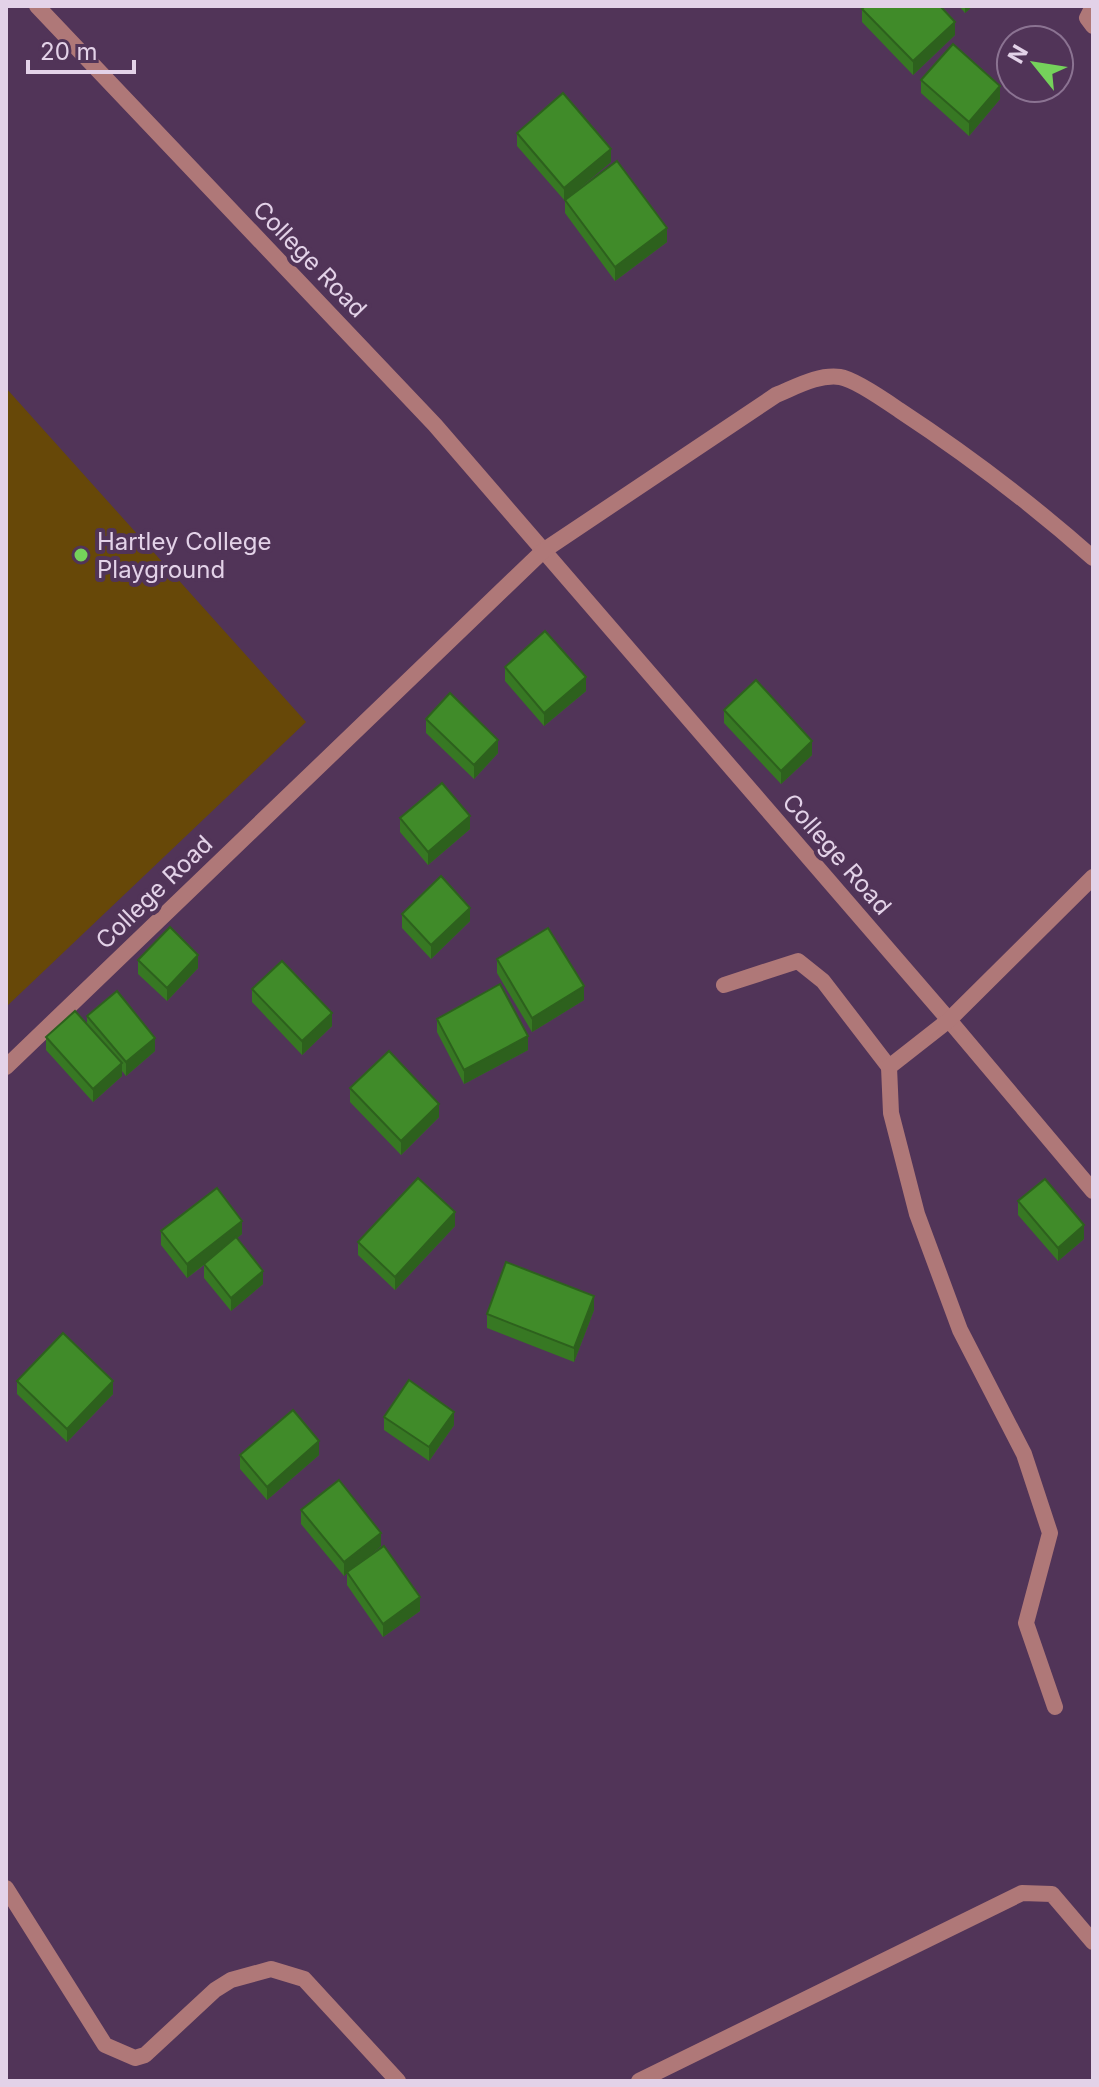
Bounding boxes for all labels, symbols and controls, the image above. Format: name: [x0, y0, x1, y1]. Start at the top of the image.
scale bar: [28, 24, 134, 74]
north arrow: [995, 24, 1075, 104]
text: 20 m: [40, 37, 98, 66]
text: N: [1002, 40, 1033, 68]
street label: College Road: [247, 195, 373, 323]
place label: Hartley College Playground: [97, 527, 271, 584]
marker: Hartley College Playground: [72, 546, 90, 564]
street label: College Road: [777, 788, 897, 920]
street label: College Road: [90, 829, 218, 955]

